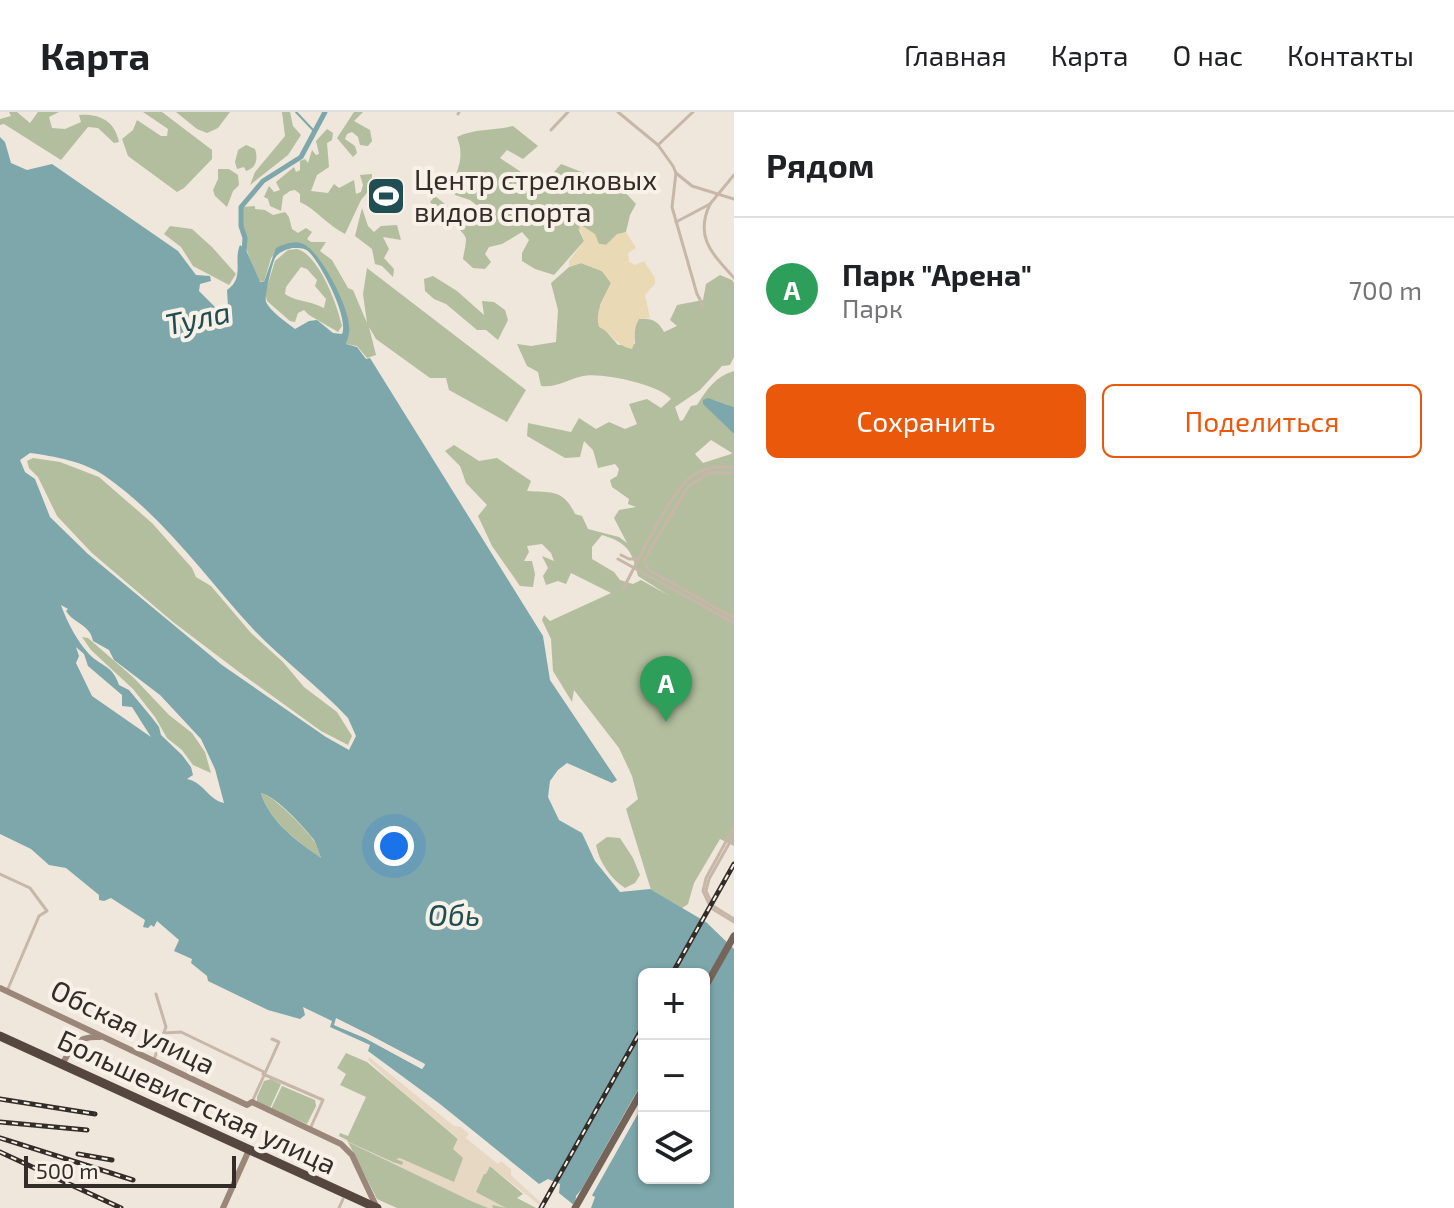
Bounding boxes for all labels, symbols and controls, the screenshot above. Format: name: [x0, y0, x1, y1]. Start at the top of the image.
text: Карта: [40, 32, 150, 78]
text: Главная: [904, 38, 1007, 72]
text: Карта: [1051, 38, 1129, 72]
text: О нас: [1173, 38, 1243, 72]
text: Контакты: [1287, 38, 1414, 72]
text: Рядом: [766, 144, 874, 185]
place label: Центр стрелковых видов спорта: [414, 162, 657, 228]
sports icon: Центр стрелковых видов спорта: [365, 175, 407, 217]
text: Парк "Арена": [842, 256, 1032, 292]
text: A: [784, 274, 800, 305]
text: 700 m: [1349, 274, 1422, 305]
text: Парк: [842, 292, 903, 323]
water label: Тула: [162, 293, 233, 341]
button: Сохранить: [766, 384, 1086, 458]
button: Поделиться: [1102, 384, 1422, 458]
pin: A: [640, 656, 692, 722]
your location: [374, 826, 414, 866]
water label: Обь: [428, 896, 480, 932]
map controls: [638, 968, 710, 1184]
button: +: [638, 968, 710, 1040]
street label: Обская улица: [46, 972, 221, 1081]
street label: Большевистская улица: [53, 1022, 342, 1181]
button: −: [638, 1040, 710, 1112]
button: layers: [638, 1112, 710, 1184]
scale bar: [24, 1152, 236, 1188]
text: 500 m: [36, 1157, 99, 1183]

